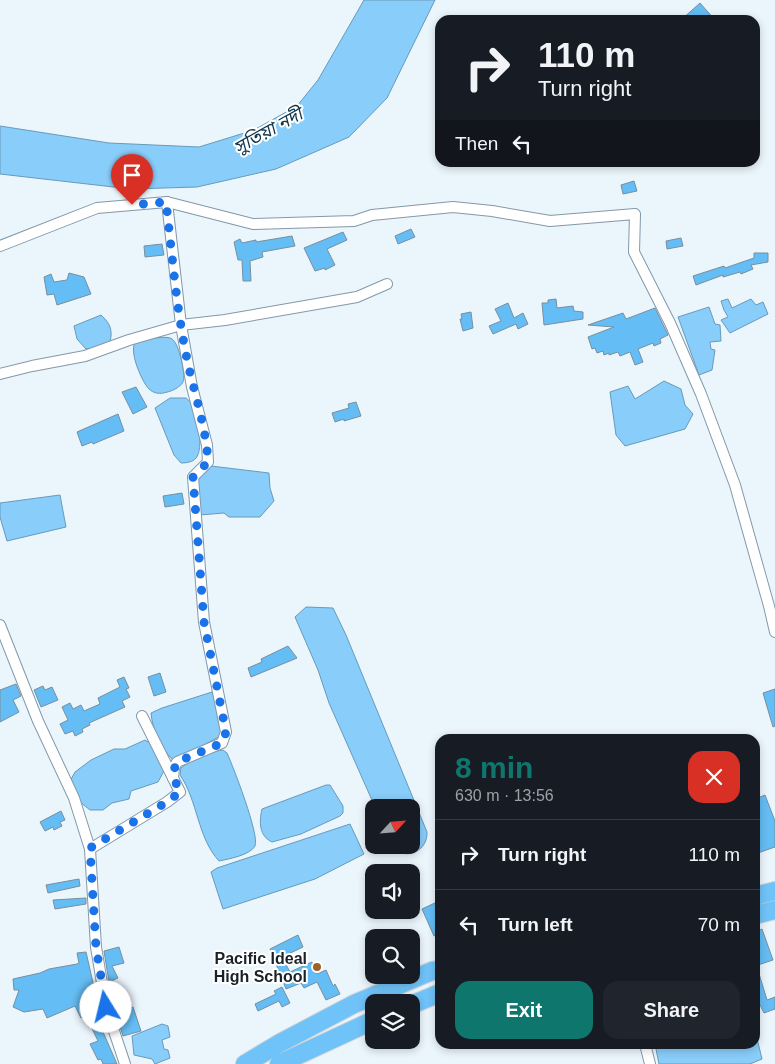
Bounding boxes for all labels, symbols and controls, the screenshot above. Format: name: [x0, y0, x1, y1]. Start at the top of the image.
icon: right: [455, 35, 520, 100]
text: 110 m: [538, 35, 635, 74]
text: Turn right: [538, 76, 631, 101]
water label: সুতিয়া নদী: [230, 102, 309, 159]
icon: left: [508, 130, 536, 158]
text: Then: [455, 133, 498, 154]
pin: [111, 154, 153, 205]
icon: arrive: [118, 161, 146, 189]
text: 8 min: [455, 751, 533, 784]
button: close: [688, 751, 740, 803]
text: 630 m · 13:56: [455, 787, 554, 804]
north arrow: [365, 799, 420, 854]
map controls: [365, 799, 420, 1049]
icon: right: [455, 841, 483, 869]
text: Turn right: [498, 844, 586, 865]
text: 110 m: [689, 844, 740, 865]
button: sound: [365, 864, 420, 919]
icon: left: [455, 911, 483, 939]
text: Turn left: [498, 914, 573, 935]
text: 70 m: [698, 914, 740, 935]
button: search: [365, 929, 420, 984]
place label: Pacific Ideal High School: [214, 950, 307, 985]
marker: Pacific Ideal High School: [311, 961, 323, 973]
position arrow: [79, 980, 131, 1032]
button: Exit: [455, 981, 593, 1039]
button: Share: [603, 981, 740, 1039]
button: layers: [365, 994, 420, 1049]

